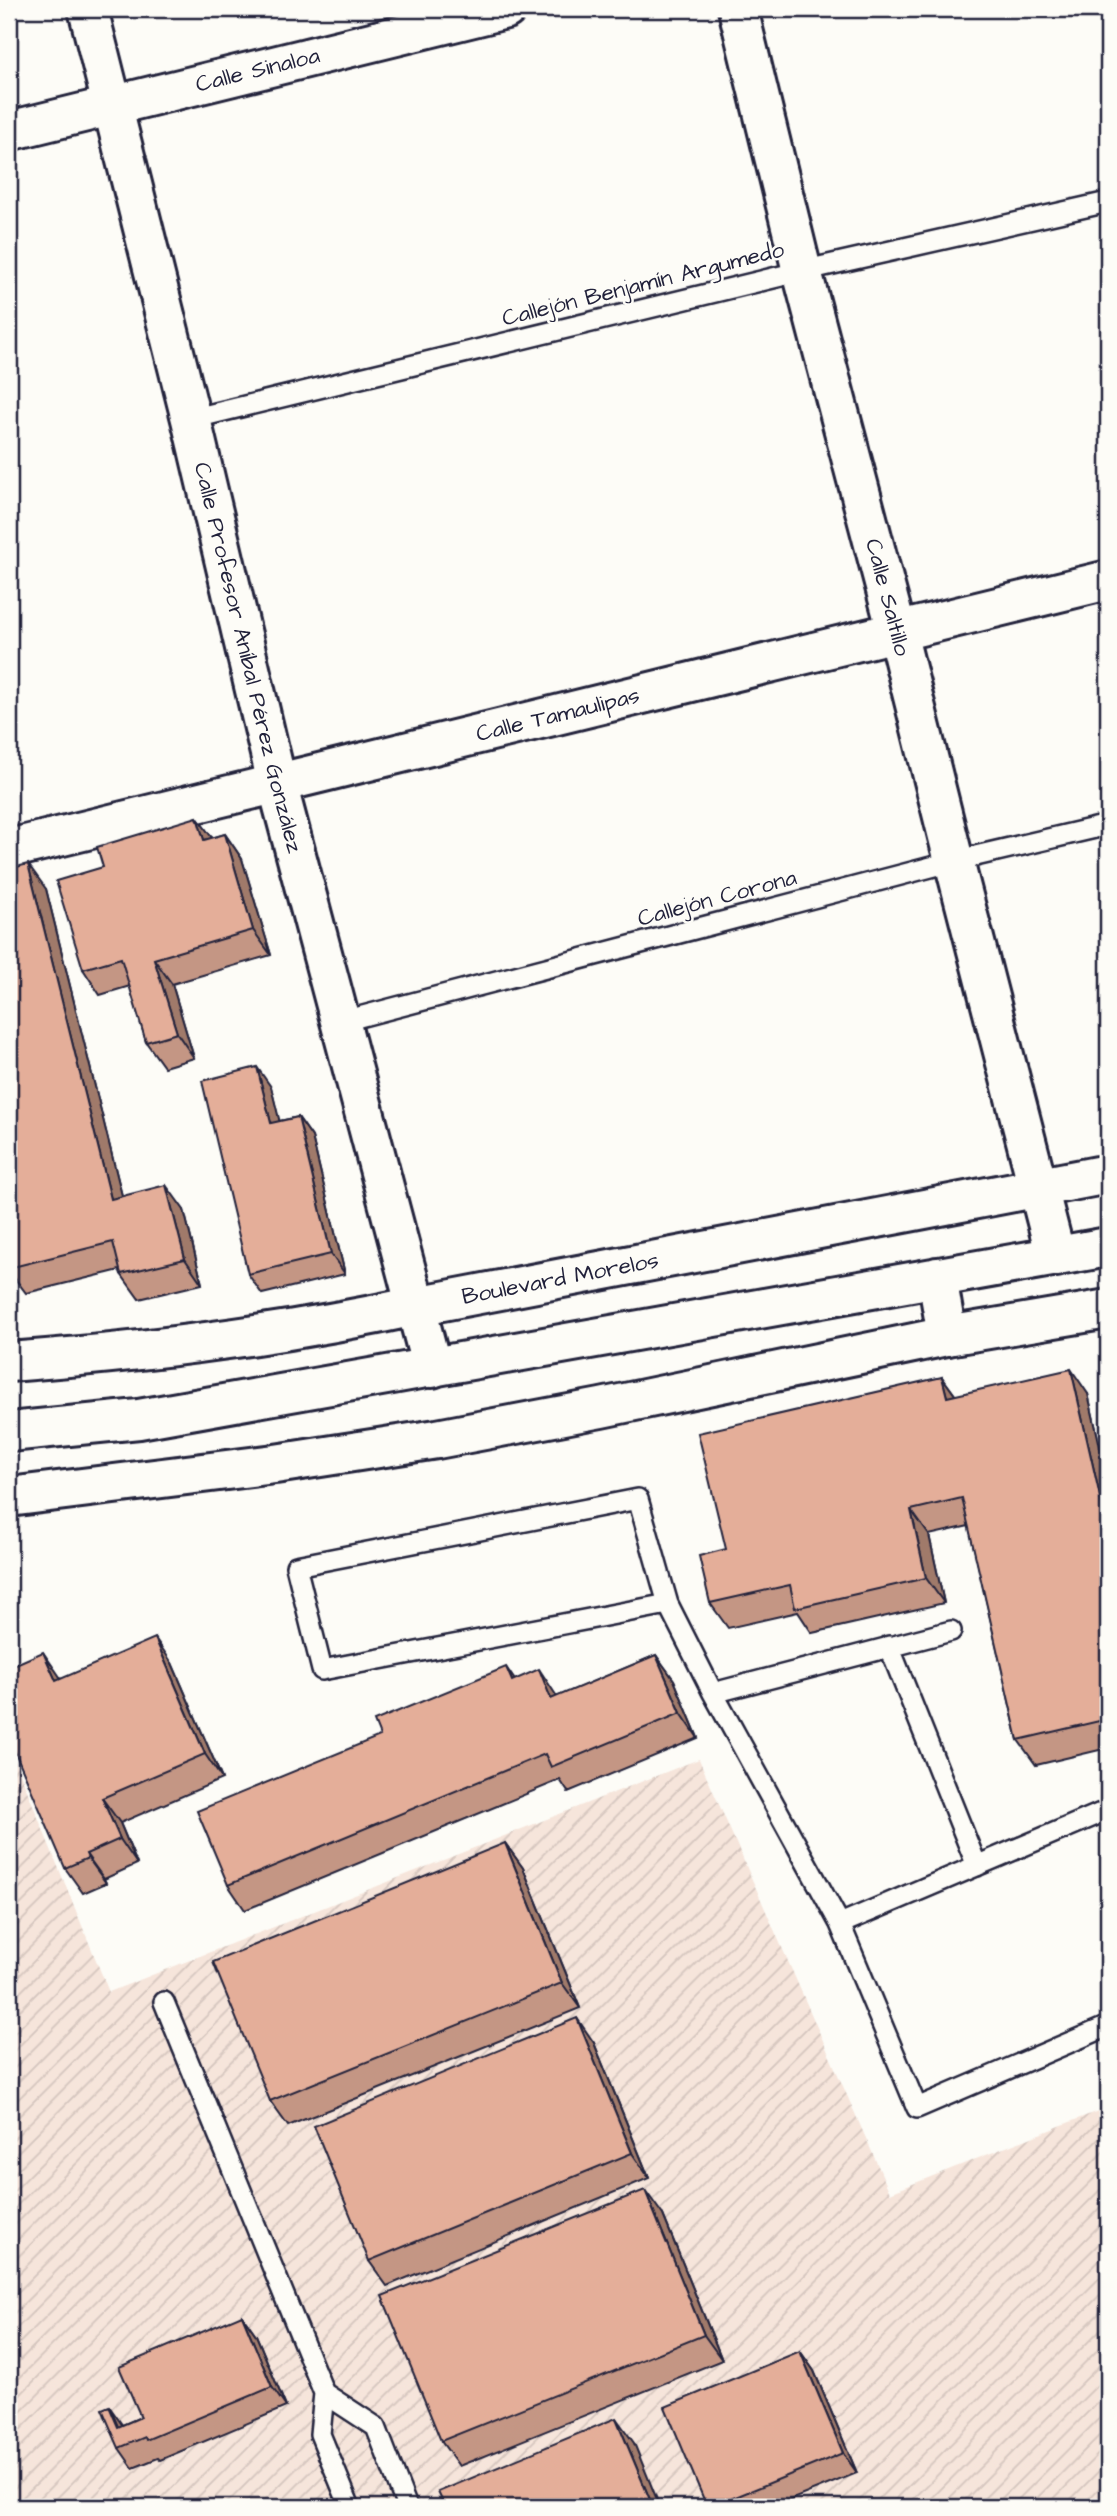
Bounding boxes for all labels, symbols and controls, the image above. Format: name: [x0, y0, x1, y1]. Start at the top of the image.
street label: Calle Sinaloa: [192, 39, 323, 101]
street label: Callejón Benjamín Argumedo: [499, 233, 788, 336]
street label: Calle Profesor Aníbal Pérez González: [186, 459, 311, 857]
street label: Calle Saltillo: [857, 535, 918, 659]
street label: Calle Tamaulipas: [473, 679, 643, 750]
street label: Callejón Corona: [634, 861, 800, 935]
street label: Boulevard Morelos: [459, 1244, 661, 1313]

